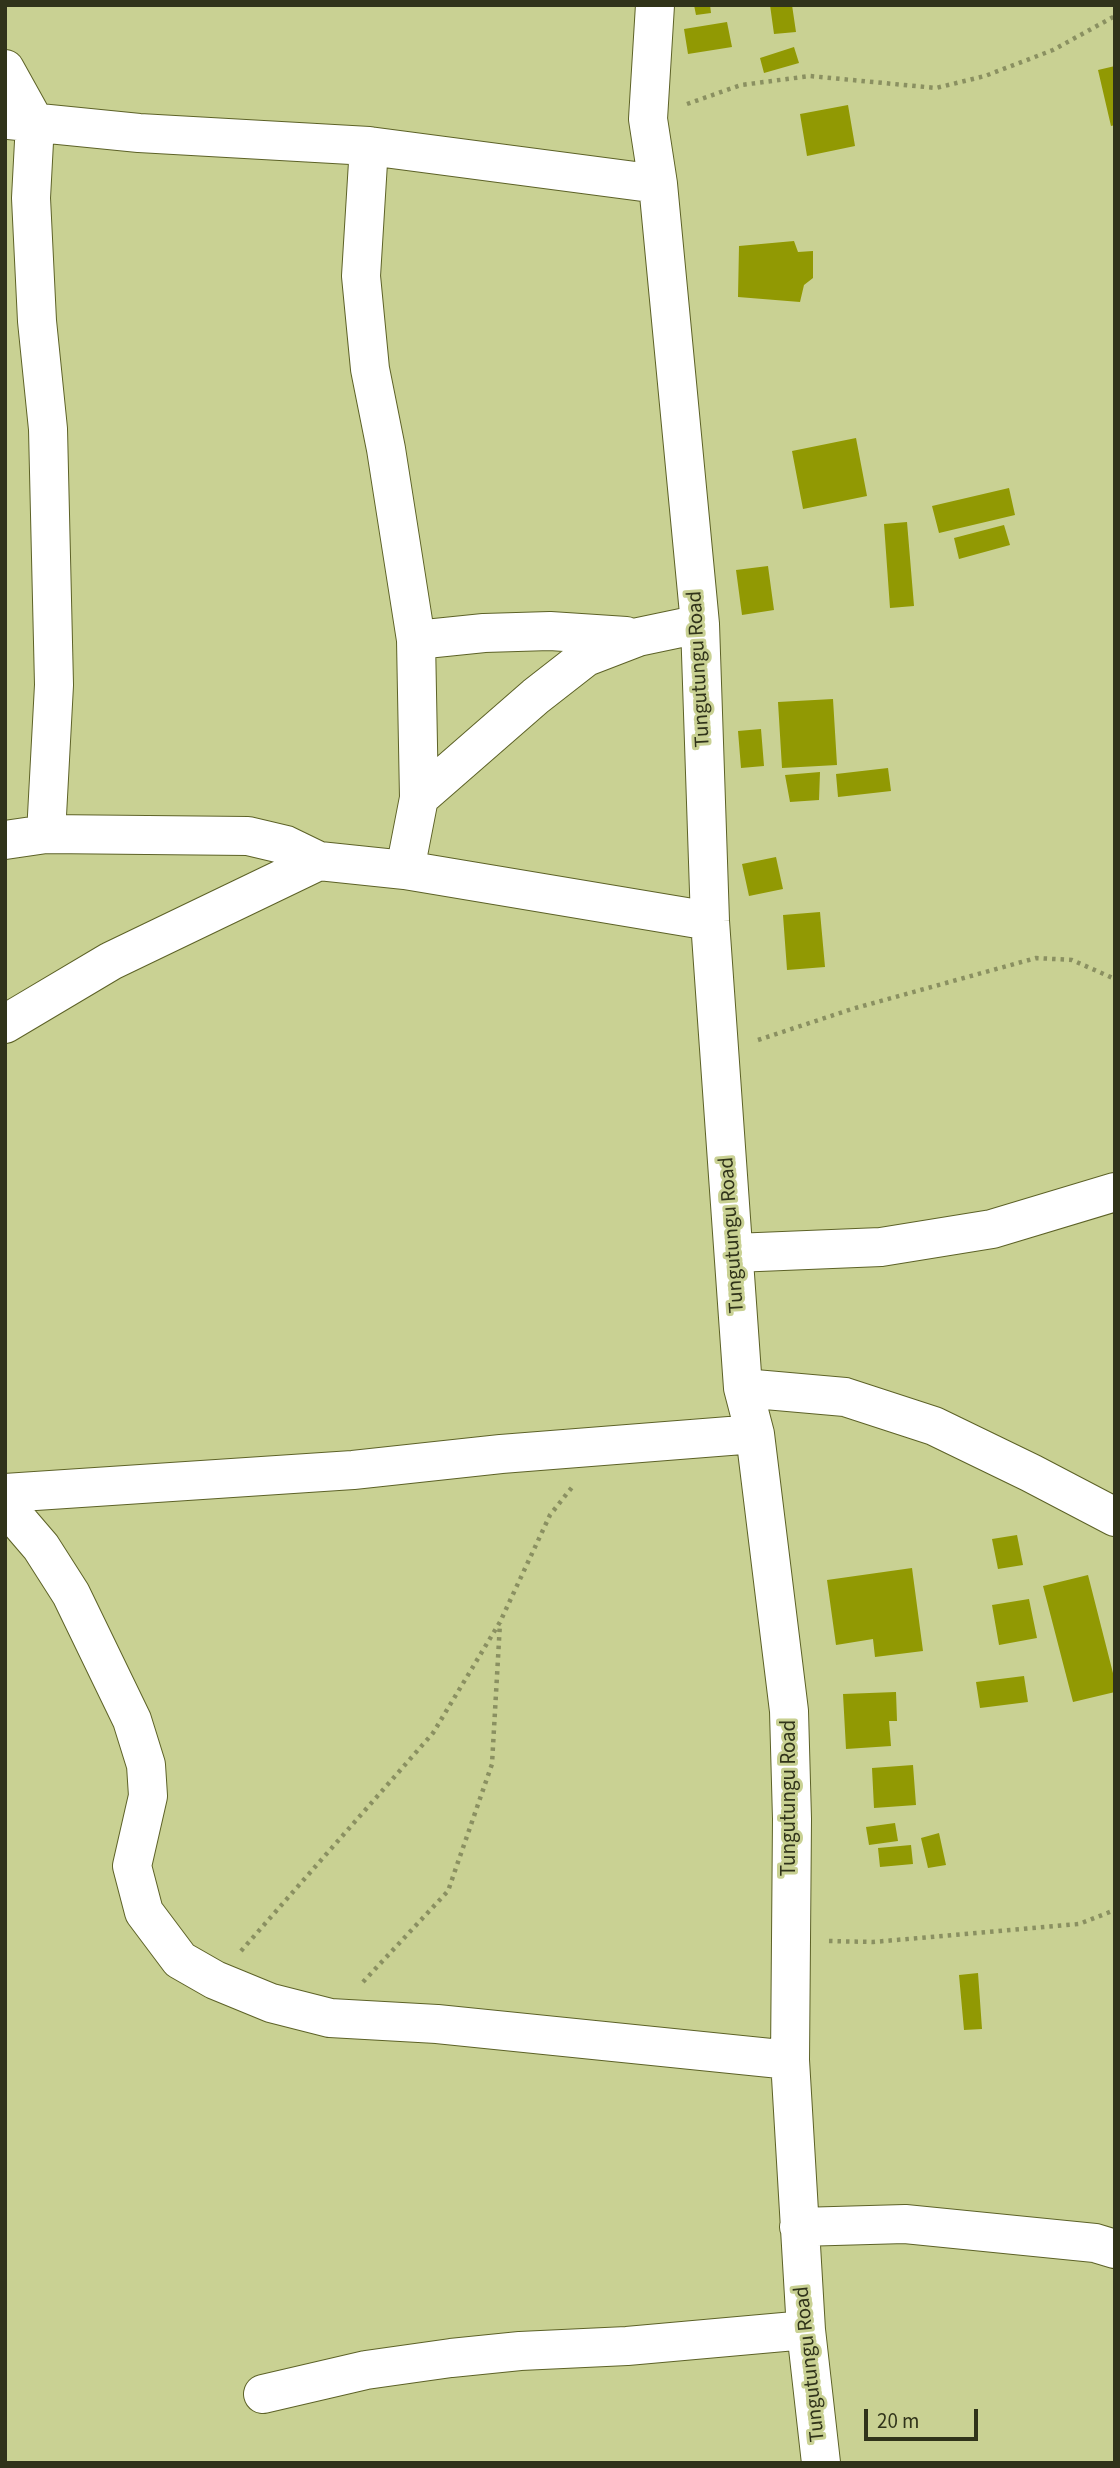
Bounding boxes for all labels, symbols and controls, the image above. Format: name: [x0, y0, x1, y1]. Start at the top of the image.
street label: Tungutungu Road: [683, 590, 717, 748]
street label: Tungutungu Road: [715, 1156, 751, 1314]
street label: Tungutungu Road: [777, 1720, 803, 1876]
street label: Tungutungu Road: [790, 2285, 832, 2443]
scale bar: [868, 2394, 982, 2438]
text: 20 m: [877, 2406, 919, 2436]

